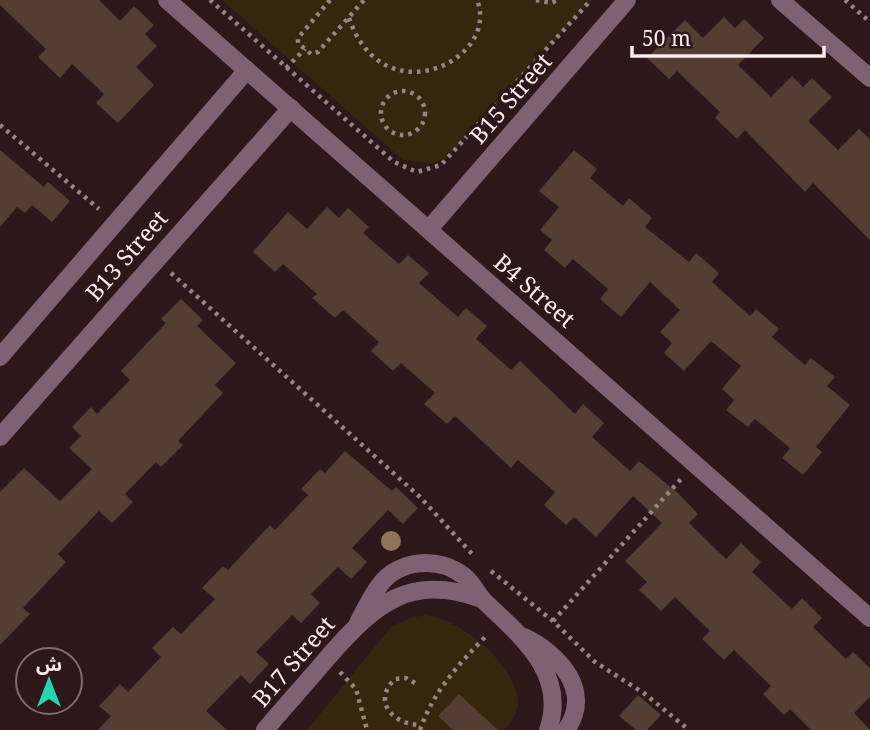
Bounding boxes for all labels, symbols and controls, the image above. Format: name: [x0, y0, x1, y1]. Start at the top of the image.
scale bar: [632, 14, 824, 58]
text: 50 m: [642, 24, 691, 52]
street label: B15 Street: [462, 46, 558, 150]
street label: B13 Street: [78, 203, 174, 307]
street label: B4 Street: [488, 246, 582, 334]
street label: B17 Street: [245, 609, 341, 713]
north arrow: [14, 646, 84, 716]
text: ش: [36, 651, 62, 677]

